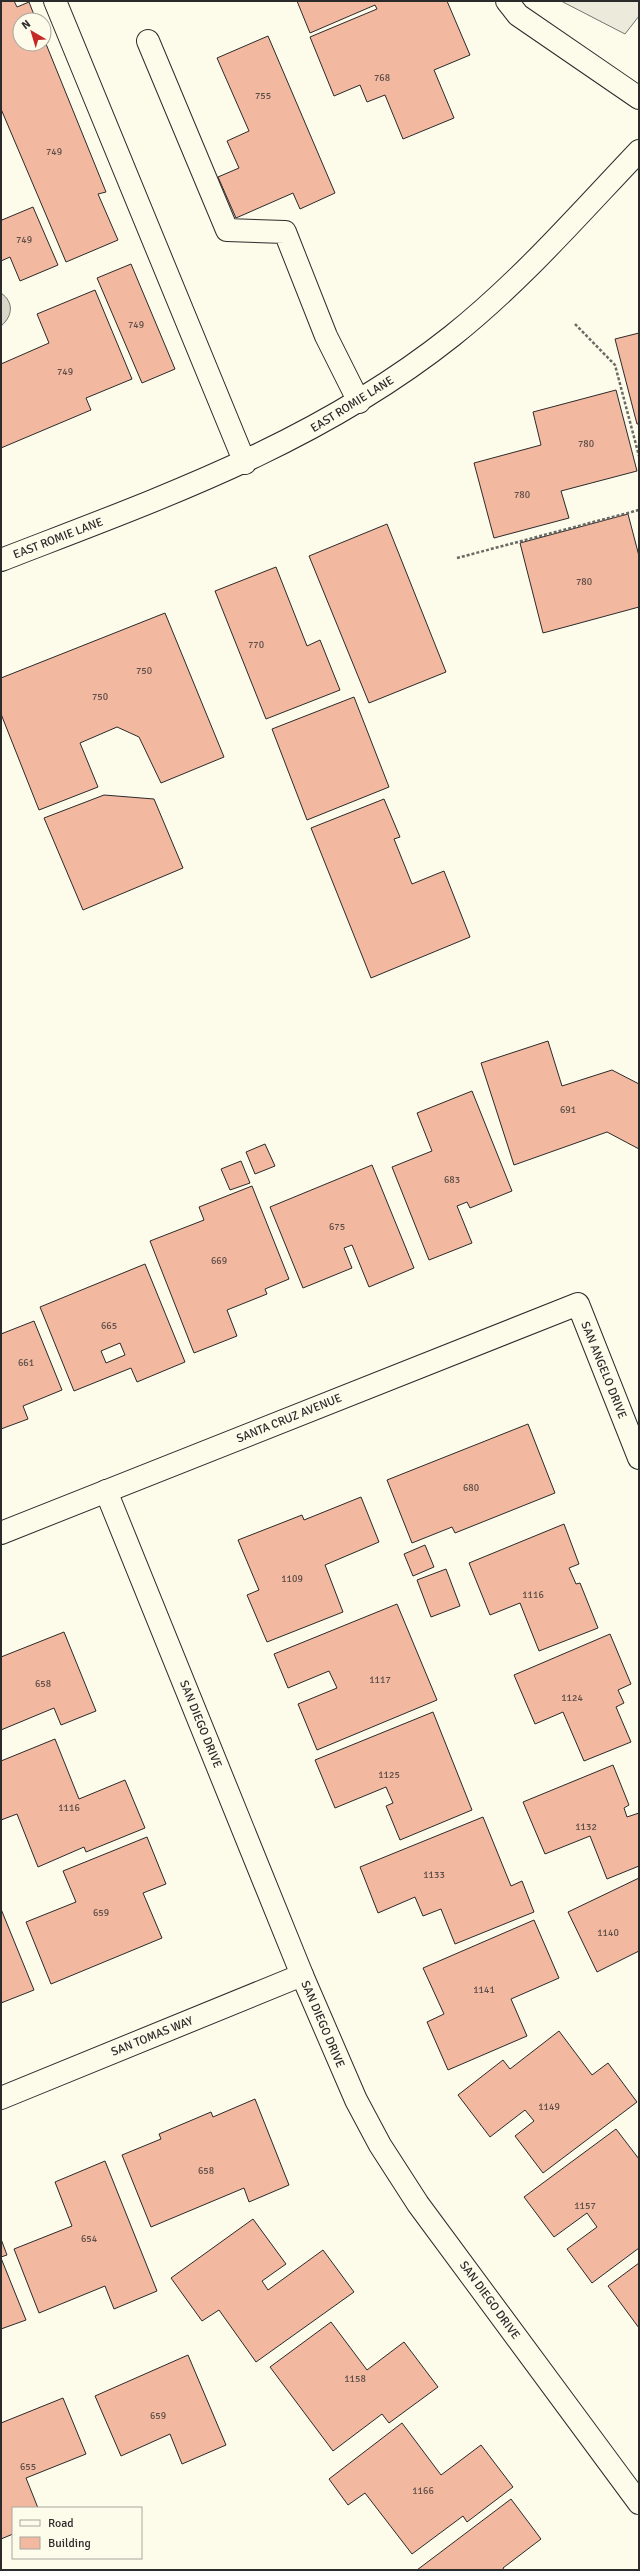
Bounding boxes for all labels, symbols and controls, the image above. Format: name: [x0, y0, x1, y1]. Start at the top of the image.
north arrow: [12, 12, 52, 52]
text: N: [19, 17, 33, 32]
house number: 768: [374, 72, 390, 84]
house number: 755: [255, 90, 271, 102]
house number: 749: [46, 146, 62, 158]
house number: 749: [16, 234, 32, 246]
house number: 749: [128, 319, 144, 331]
house number: 749: [57, 366, 73, 378]
street label: EAST ROMIE LANE: [308, 373, 397, 436]
house number: 780: [578, 438, 594, 450]
house number: 780: [514, 489, 530, 501]
street label: EAST ROMIE LANE: [11, 514, 105, 562]
house number: 780: [576, 576, 592, 588]
house number: 770: [248, 639, 264, 651]
house number: 750: [136, 665, 152, 677]
house number: 750: [92, 691, 108, 703]
house number: 691: [560, 1104, 576, 1116]
house number: 683: [444, 1174, 460, 1186]
house number: 675: [329, 1221, 345, 1233]
house number: 669: [211, 1255, 227, 1267]
street label: SAN ANGELO DRIVE: [577, 1319, 630, 1421]
house number: 665: [101, 1320, 117, 1332]
house number: 661: [18, 1357, 34, 1369]
street label: SANTA CRUZ AVENUE: [234, 1390, 344, 1446]
house number: 680: [463, 1482, 479, 1494]
house number: 1109: [281, 1573, 303, 1585]
house number: 1116: [522, 1589, 544, 1601]
house number: 1117: [369, 1674, 391, 1686]
house number: 658: [35, 1678, 51, 1690]
street label: SAN DIEGO DRIVE: [176, 1678, 225, 1770]
house number: 1124: [561, 1692, 583, 1704]
house number: 1125: [378, 1769, 400, 1781]
house number: 1116: [58, 1802, 80, 1814]
house number: 1132: [575, 1821, 597, 1833]
house number: 1133: [423, 1869, 445, 1881]
house number: 659: [93, 1907, 109, 1919]
house number: 1140: [597, 1927, 619, 1939]
street label: SAN DIEGO DRIVE: [297, 1978, 348, 2070]
house number: 1141: [473, 1984, 495, 1996]
street label: SAN TOMAS WAY: [109, 2013, 195, 2060]
house number: 1149: [538, 2101, 560, 2113]
house number: 658: [198, 2165, 214, 2177]
house number: 1157: [574, 2200, 596, 2212]
house number: 654: [81, 2233, 98, 2245]
street label: SAN DIEGO DRIVE: [456, 2258, 523, 2343]
house number: 1158: [344, 2373, 366, 2385]
house number: 659: [150, 2410, 166, 2422]
house number: 655: [20, 2461, 36, 2473]
house number: 1166: [412, 2485, 434, 2497]
legend: [12, 2507, 142, 2559]
text: Road: [48, 2516, 74, 2531]
text: Building: [48, 2536, 91, 2551]

